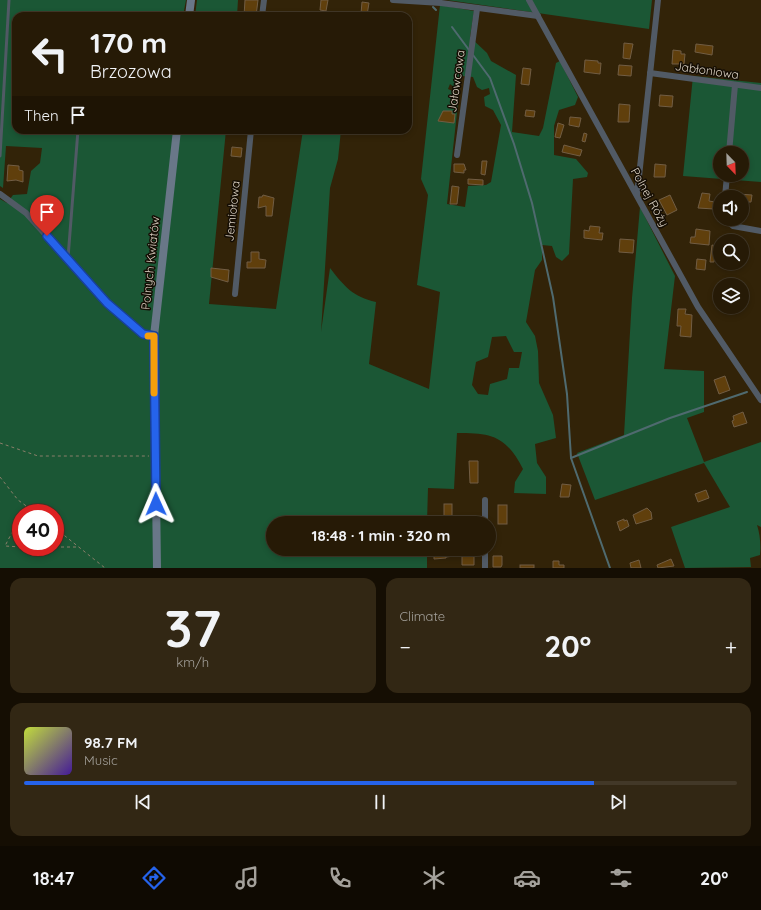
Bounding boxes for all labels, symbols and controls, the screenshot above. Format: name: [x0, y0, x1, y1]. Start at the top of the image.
text: 170 m: [90, 25, 167, 60]
icon: left: [24, 28, 76, 80]
street label: Jałowcowa: [444, 49, 468, 113]
street label: Jabłoniowa: [674, 58, 740, 82]
text: Brzozowa: [90, 60, 172, 83]
icon: arrive: [67, 104, 89, 126]
text: Then: [24, 106, 59, 125]
north arrow: [713, 146, 749, 182]
map controls: [713, 146, 749, 314]
street label: Polnej Róży: [628, 165, 672, 229]
street label: Jemiołowa: [221, 180, 243, 242]
button: sound: [713, 190, 749, 226]
pin: [30, 195, 64, 236]
icon: arrive: [36, 201, 58, 223]
street label: Polnych Kwiatów: [138, 215, 162, 311]
button: search: [713, 234, 749, 270]
button: layers: [713, 278, 749, 314]
position arrow: [135, 483, 177, 525]
speed limit sign: 40: [12, 504, 64, 556]
text: 18:48 · 1 min · 320 m: [312, 526, 450, 545]
text: 37: [165, 595, 221, 660]
text: Climate: [400, 608, 445, 624]
text: 20°: [544, 627, 591, 665]
text: −: [400, 633, 411, 661]
text: +: [725, 633, 737, 661]
text: km/h: [176, 654, 209, 670]
text: 98.7 FM: [84, 733, 138, 752]
text: Music: [84, 752, 118, 768]
icon: previous: [132, 791, 154, 813]
icon: pause: [369, 791, 391, 813]
icon: next: [607, 791, 629, 813]
icon: directions: [140, 864, 168, 892]
icon: music: [233, 864, 261, 892]
icon: phone: [326, 864, 354, 892]
icon: climate: [420, 864, 448, 892]
icon: car: [513, 864, 541, 892]
icon: filters: [607, 864, 635, 892]
text: 18:47: [33, 867, 74, 890]
text: 20°: [700, 867, 728, 890]

